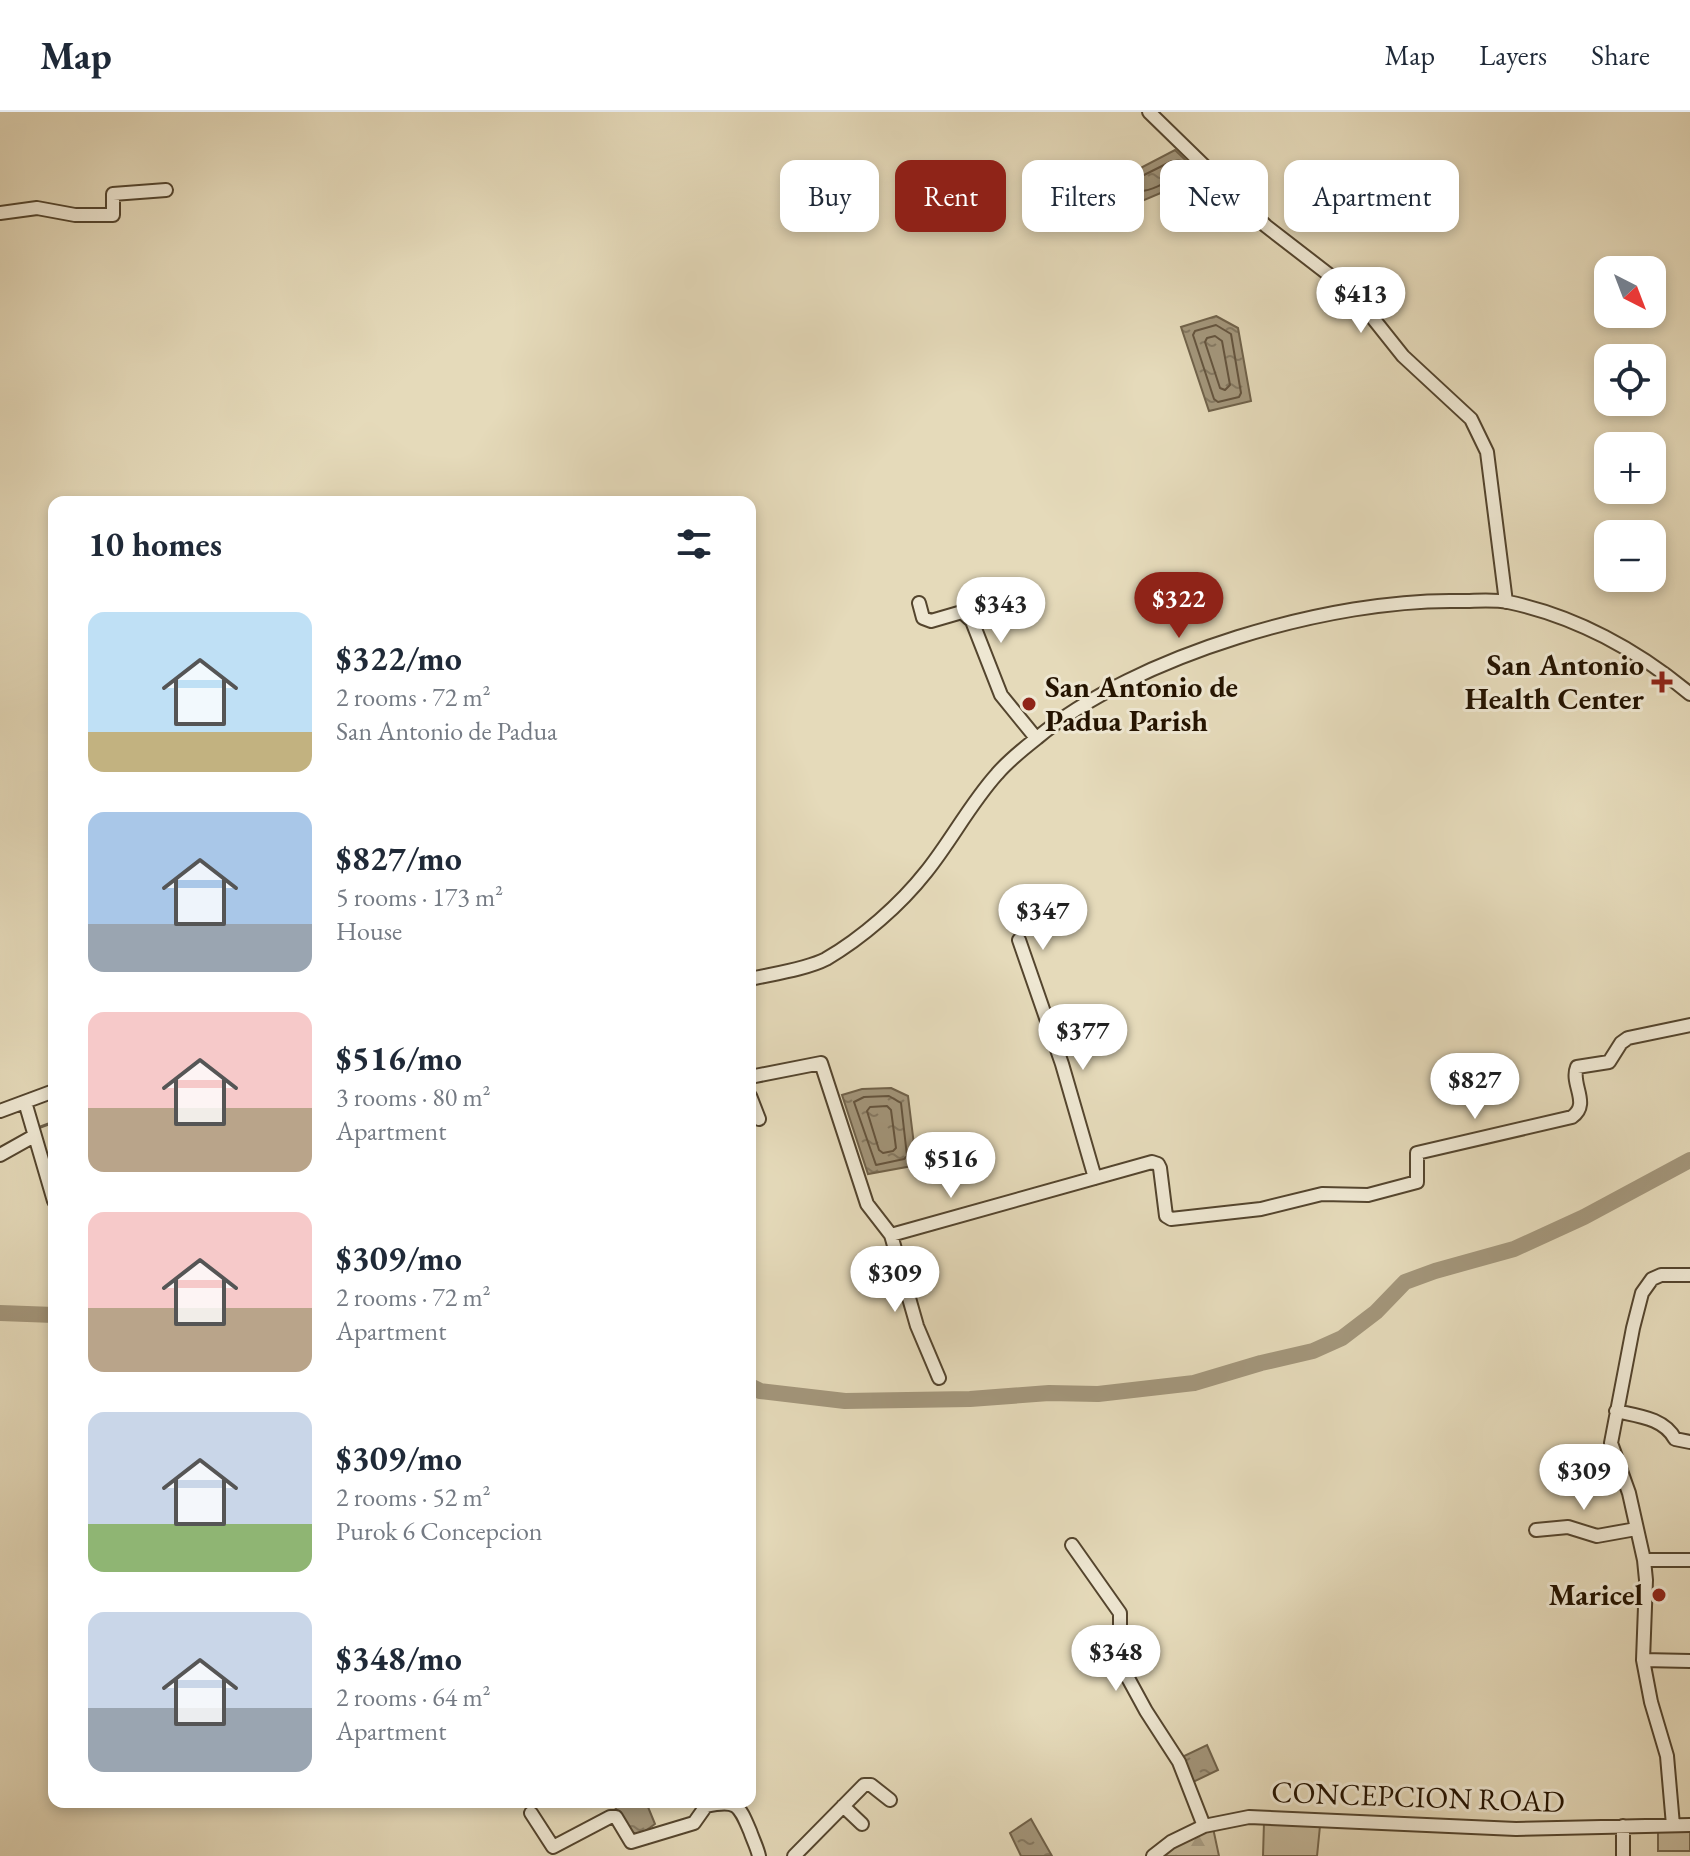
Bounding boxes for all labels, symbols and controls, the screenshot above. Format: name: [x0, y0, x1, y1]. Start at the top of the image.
text: Map: [40, 31, 112, 80]
text: Map: [1385, 37, 1435, 73]
text: Layers: [1479, 37, 1547, 73]
text: Share: [1591, 37, 1650, 73]
chip: Buy: [780, 160, 879, 232]
chip: Rent: [895, 160, 1006, 232]
chip: Filters: [1022, 160, 1144, 232]
chip: New: [1160, 160, 1268, 232]
chip: Apartment: [1284, 160, 1459, 232]
north arrow: [1594, 256, 1666, 328]
map controls: [1594, 256, 1666, 592]
pin: $413: [1314, 267, 1408, 335]
text: $413: [1334, 276, 1388, 310]
button: locate: [1594, 344, 1666, 416]
button: +: [1594, 432, 1666, 504]
button: −: [1594, 520, 1666, 592]
text: 10 homes: [88, 522, 222, 566]
icon: filters: [672, 522, 716, 566]
pin: $322: [1132, 572, 1226, 640]
pin: $343: [954, 577, 1048, 645]
text: $322: [1152, 581, 1206, 615]
text: $343: [974, 586, 1028, 620]
text: $322/mo: [336, 636, 462, 680]
icon: home: [152, 644, 248, 740]
place label: San Antonio Health Center: [1465, 645, 1645, 718]
place label: San Antonio de Padua Parish: [1045, 667, 1238, 740]
marker: San Antonio Health Center: [1651, 671, 1673, 693]
text: 2 rooms · 72 m²: [336, 680, 491, 714]
marker: San Antonio de Padua Parish: [1020, 695, 1038, 713]
text: San Antonio de Padua: [336, 714, 557, 748]
text: $827/mo: [336, 836, 462, 880]
icon: home: [152, 844, 248, 940]
text: 5 rooms · 173 m²: [336, 880, 503, 914]
pin: $347: [996, 884, 1090, 952]
text: $347: [1016, 893, 1070, 927]
text: House: [336, 914, 402, 948]
pin: $377: [1036, 1004, 1130, 1072]
text: $377: [1056, 1013, 1110, 1047]
text: $516/mo: [336, 1036, 462, 1080]
icon: home: [152, 1044, 248, 1140]
pin: $827: [1428, 1053, 1522, 1121]
text: $827: [1448, 1062, 1502, 1096]
text: 3 rooms · 80 m²: [336, 1080, 491, 1114]
text: Apartment: [336, 1114, 446, 1148]
pin: $516: [904, 1132, 998, 1200]
text: $516: [924, 1141, 978, 1175]
text: $309/mo: [336, 1236, 462, 1280]
icon: home: [152, 1244, 248, 1340]
pin: $309: [848, 1246, 942, 1314]
text: $309: [868, 1255, 922, 1289]
text: 2 rooms · 72 m²: [336, 1280, 491, 1314]
text: Apartment: [336, 1314, 446, 1348]
text: $309/mo: [336, 1436, 462, 1480]
icon: home: [152, 1444, 248, 1540]
pin: $309: [1537, 1444, 1631, 1512]
text: $309: [1557, 1453, 1611, 1487]
text: 2 rooms · 52 m²: [336, 1480, 491, 1514]
text: Purok 6 Concepcion: [336, 1514, 543, 1548]
place label: Maricel: [1548, 1575, 1643, 1614]
marker: Maricel: [1650, 1586, 1668, 1604]
pin: $348: [1069, 1625, 1163, 1693]
text: $348: [1089, 1634, 1143, 1668]
text: $348/mo: [336, 1636, 462, 1680]
icon: home: [152, 1644, 248, 1740]
text: 2 rooms · 64 m²: [336, 1680, 491, 1714]
text: Apartment: [336, 1714, 446, 1748]
street label: CONCEPCION ROAD: [1271, 1772, 1565, 1821]

